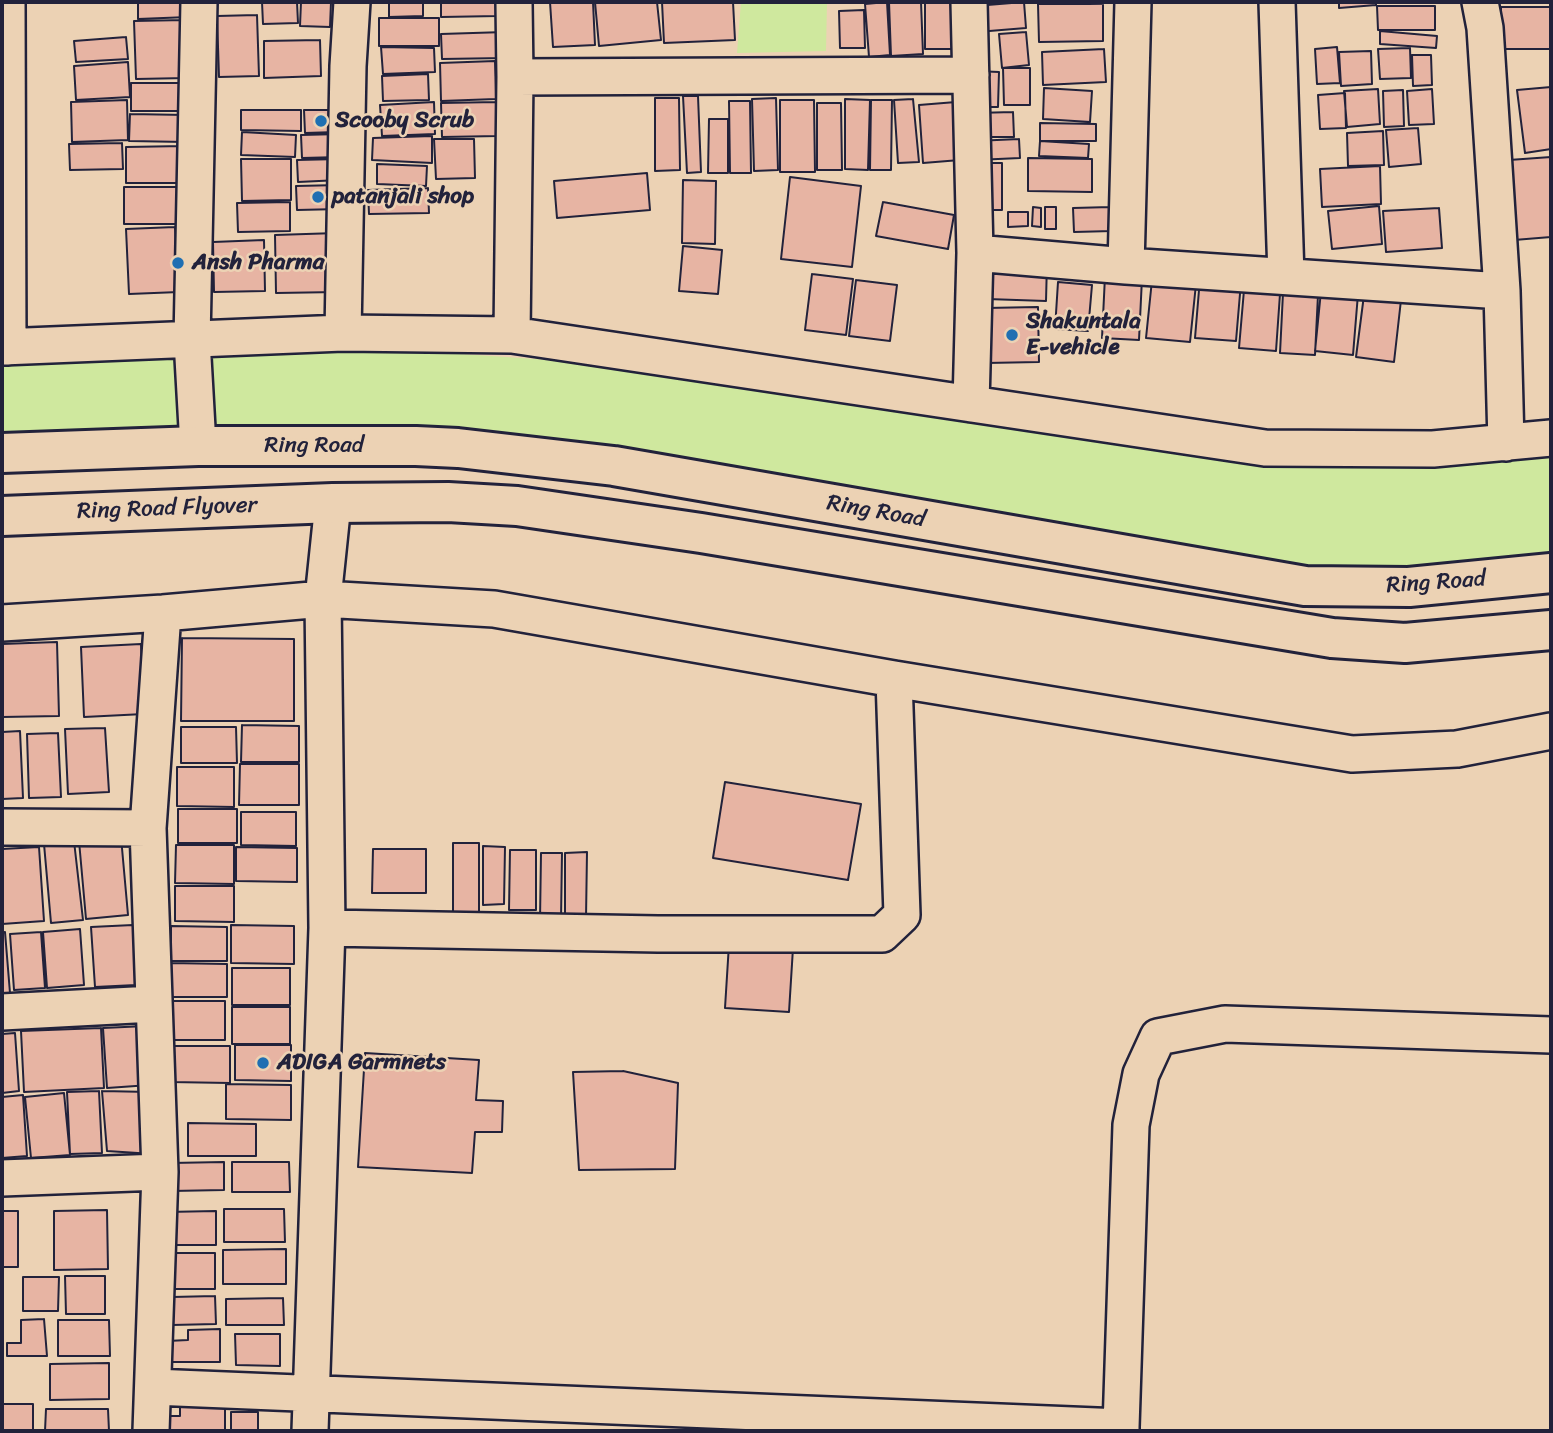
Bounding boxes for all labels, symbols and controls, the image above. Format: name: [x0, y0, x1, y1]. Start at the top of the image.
place label: Scooby Scrub: [335, 107, 474, 135]
marker: Scooby Scrub: [313, 113, 329, 129]
place label: patanjali shop: [332, 183, 474, 211]
marker: patanjali shop: [310, 189, 326, 205]
place label: Ansh Pharma: [192, 249, 324, 277]
marker: Ansh Pharma: [170, 255, 186, 271]
place label: Shakuntala E-vehicle: [1026, 308, 1141, 362]
marker: Shakuntala E-vehicle: [1004, 327, 1020, 343]
street label: Ring Road: [264, 432, 364, 460]
street label: Ring Road: [825, 490, 927, 534]
street label: Ring Road Flyover: [76, 492, 258, 526]
street label: Ring Road: [1385, 566, 1487, 600]
place label: ADIGA Garmnets: [277, 1049, 446, 1077]
marker: ADIGA Garmnets: [255, 1055, 271, 1071]

